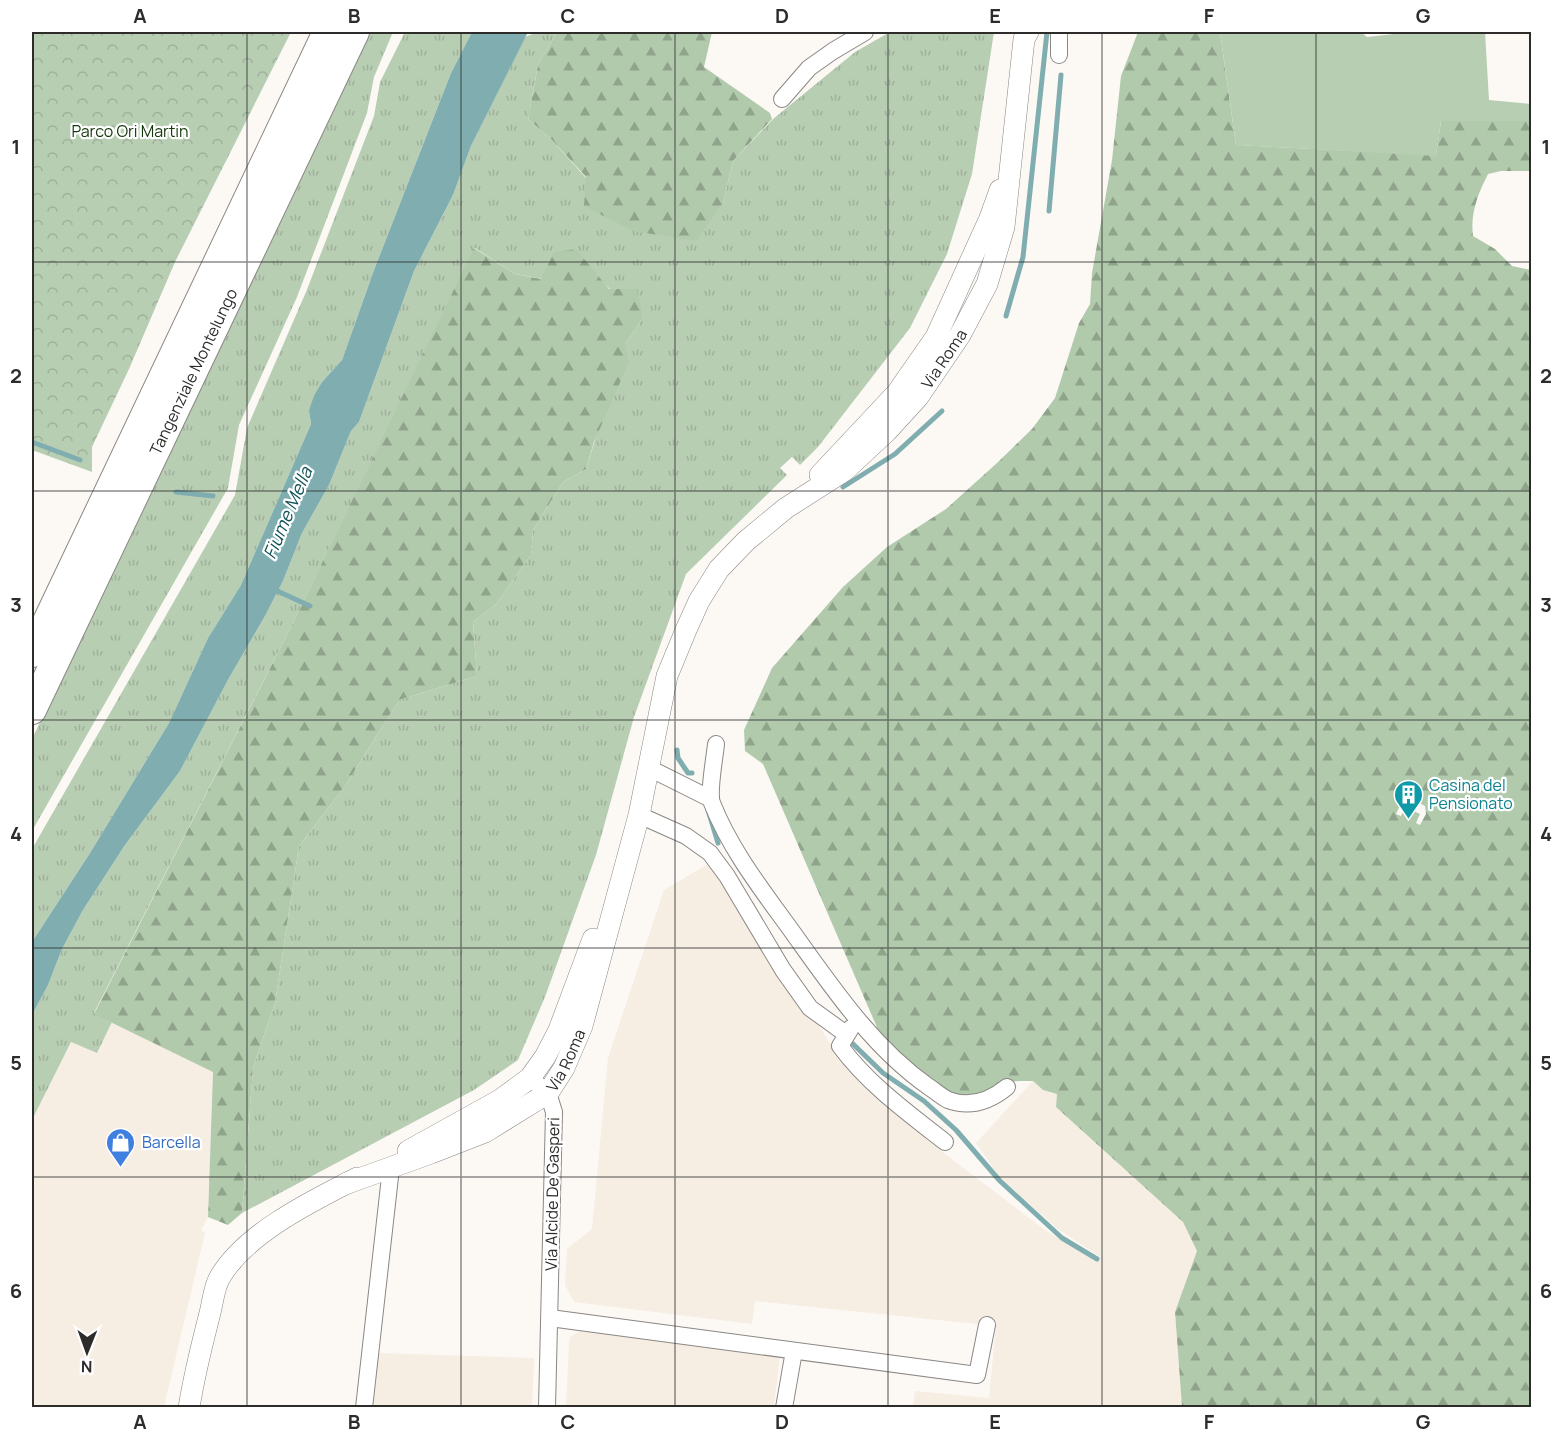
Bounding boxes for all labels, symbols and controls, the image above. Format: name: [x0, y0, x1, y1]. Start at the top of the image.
text: A: [133, 2, 147, 29]
text: B: [348, 2, 361, 29]
text: C: [561, 2, 575, 29]
text: D: [775, 2, 789, 29]
text: E: [989, 2, 1001, 29]
text: F: [1204, 2, 1215, 29]
text: G: [1416, 2, 1431, 29]
park label: Parco Ori Martin: [71, 120, 189, 142]
text: 1: [12, 133, 20, 160]
text: 1: [1542, 133, 1550, 160]
street label: Tangenziale Montelungo: [144, 285, 242, 458]
street label: Via Roma: [916, 325, 972, 393]
text: 2: [10, 362, 22, 389]
text: 2: [1540, 362, 1552, 389]
water label: Fiume Mella: [257, 462, 318, 562]
text: 3: [10, 591, 22, 618]
text: 3: [1540, 591, 1552, 618]
place label: Casina del Pensionato: [1429, 774, 1513, 814]
building icon: Casina del Pensionato: [1392, 778, 1424, 820]
text: 4: [10, 820, 22, 847]
text: 4: [1540, 820, 1552, 847]
street label: Via Roma: [541, 1026, 590, 1096]
text: 5: [10, 1049, 22, 1076]
text: 5: [1540, 1049, 1552, 1076]
street label: Via Alcide De Gasperi: [540, 1117, 564, 1271]
shop icon: Barcella: [105, 1126, 137, 1168]
place label: Barcella: [142, 1131, 201, 1153]
text: 6: [10, 1277, 22, 1304]
text: 6: [1540, 1277, 1552, 1304]
north arrow: [57, 1322, 117, 1382]
text: N: [81, 1356, 93, 1378]
text: A: [133, 1408, 147, 1435]
text: B: [348, 1408, 361, 1435]
text: C: [561, 1408, 575, 1435]
text: D: [775, 1408, 789, 1435]
text: E: [989, 1408, 1001, 1435]
text: F: [1204, 1408, 1215, 1435]
text: G: [1416, 1408, 1431, 1435]

